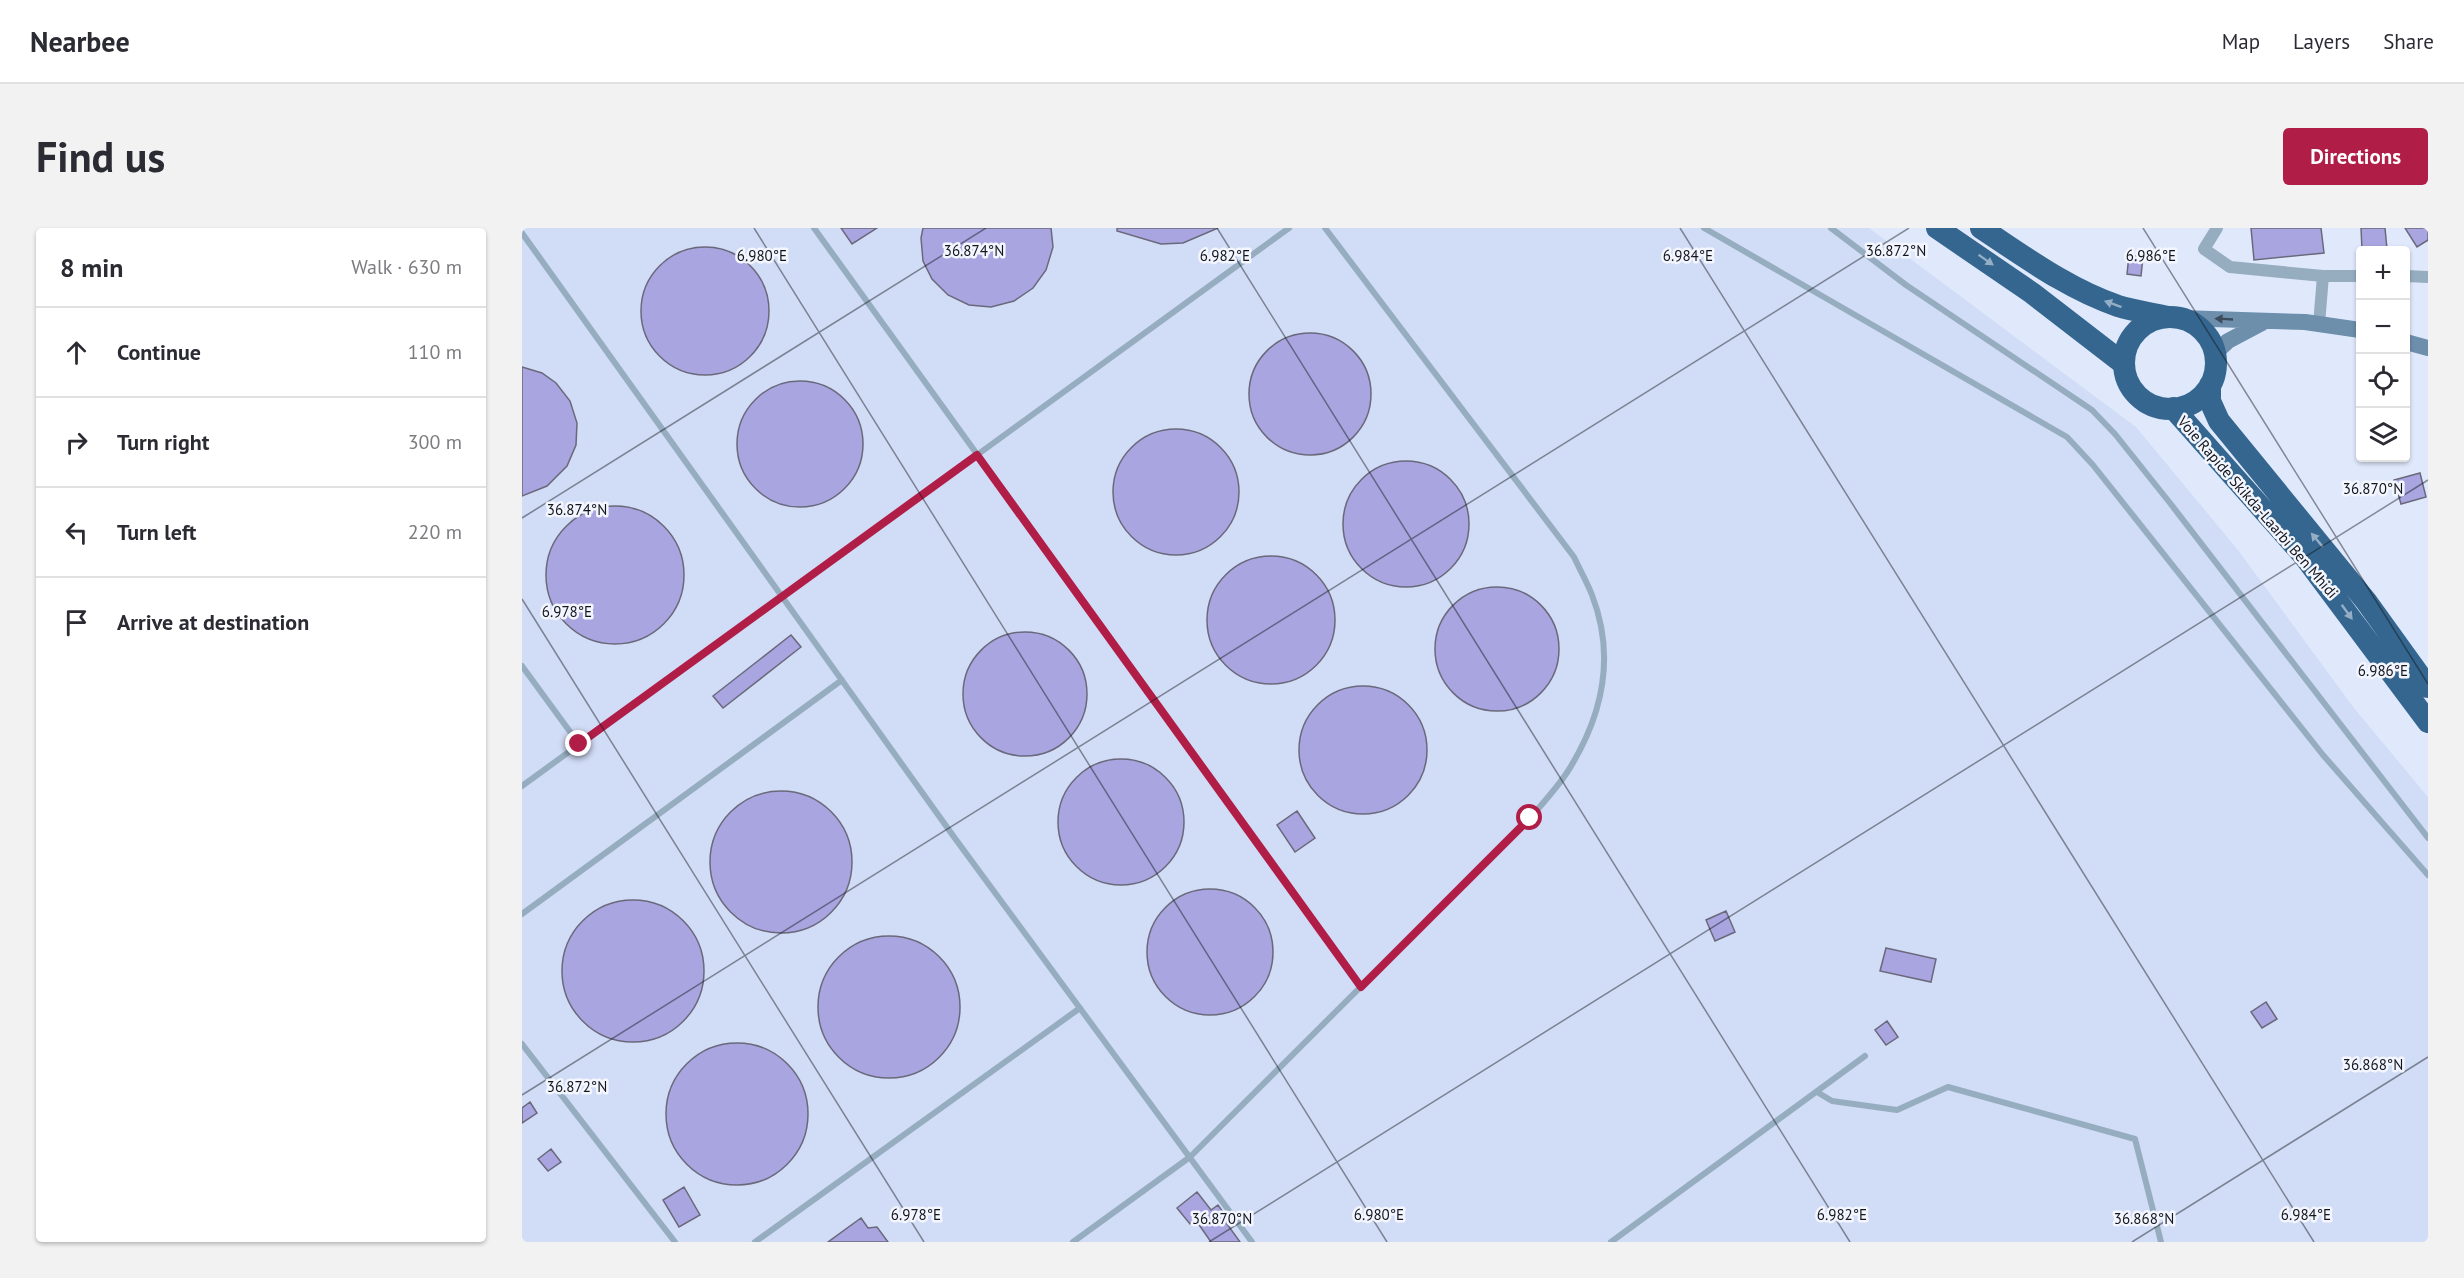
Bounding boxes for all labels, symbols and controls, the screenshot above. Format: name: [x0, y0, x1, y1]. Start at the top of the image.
text: Nearbee: [30, 23, 130, 60]
text: Map: [2222, 28, 2260, 55]
text: Layers: [2293, 28, 2350, 55]
text: Share: [2383, 28, 2434, 55]
button: Directions: [2283, 128, 2428, 185]
text: Find us: [36, 129, 165, 184]
text: 36.874°N: [944, 241, 1004, 260]
text: 36.872°N: [1866, 241, 1926, 260]
text: 6.980°E: [737, 246, 787, 265]
text: 6.982°E: [1200, 246, 1250, 265]
text: 6.984°E: [1663, 246, 1713, 265]
text: 6.986°E: [2126, 246, 2176, 265]
map controls: [2356, 246, 2410, 462]
button: +: [2356, 246, 2410, 300]
text: 8 min: [60, 251, 123, 284]
text: Walk · 630 m: [351, 254, 462, 280]
one-way arrow: [1978, 255, 1994, 266]
one-way arrow: [2104, 298, 2122, 308]
button: −: [2356, 300, 2410, 354]
one-way arrow: [2214, 315, 2233, 324]
icon: ahead: [60, 336, 93, 369]
text: Continue: [117, 338, 201, 366]
text: 110 m: [408, 339, 462, 365]
button: locate: [2356, 354, 2410, 408]
button: layers: [2356, 408, 2410, 462]
street label: Voie Rapide Skikda-Laarbi Ben Mhidi: [2173, 411, 2342, 602]
icon: right: [60, 426, 93, 459]
text: Turn right: [117, 428, 209, 456]
text: 300 m: [408, 429, 462, 455]
text: 36.870°N: [2343, 479, 2403, 498]
text: 36.874°N: [547, 500, 607, 519]
icon: left: [60, 516, 93, 549]
text: Turn left: [117, 518, 197, 546]
text: 220 m: [408, 519, 462, 545]
one-way arrow: [2311, 533, 2324, 548]
text: 6.978°E: [542, 602, 592, 621]
one-way arrow: [2341, 604, 2353, 620]
icon: arrive: [60, 606, 93, 639]
text: Arrive at destination: [117, 608, 309, 636]
text: 6.986°E: [2358, 661, 2408, 680]
route end: [565, 730, 591, 756]
route start: [1516, 804, 1542, 830]
text: 36.868°N: [2343, 1055, 2403, 1074]
text: 36.872°N: [547, 1077, 607, 1096]
text: 6.978°E: [891, 1205, 941, 1224]
text: 6.980°E: [1354, 1205, 1404, 1224]
text: 6.982°E: [1817, 1205, 1867, 1224]
text: 6.984°E: [2281, 1205, 2331, 1224]
text: 36.870°N: [1192, 1209, 1252, 1228]
text: 36.868°N: [2114, 1209, 2174, 1228]

